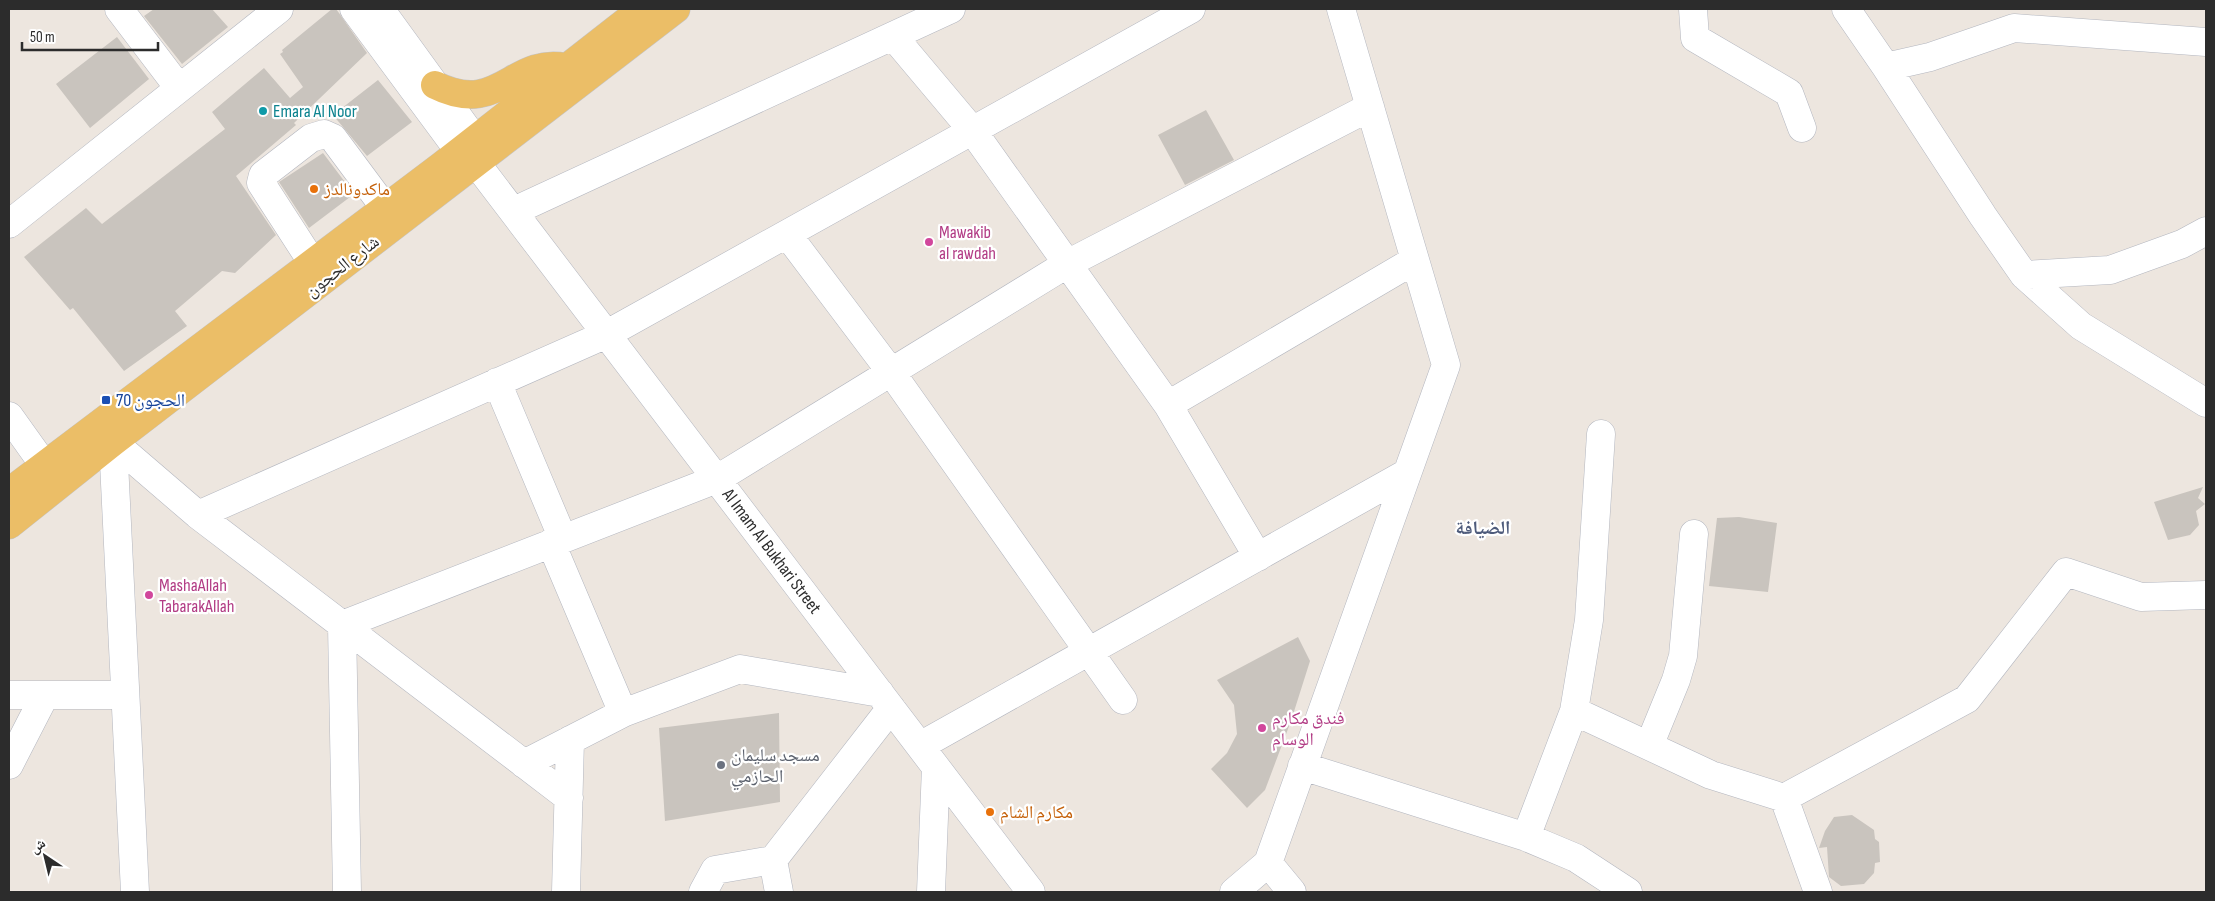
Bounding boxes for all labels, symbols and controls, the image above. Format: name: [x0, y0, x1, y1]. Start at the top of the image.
scale bar: [22, 20, 159, 52]
text: 50 m: [30, 28, 55, 47]
place label: Emara Al Noor: [273, 101, 357, 122]
marker: Emara Al Noor: [257, 105, 269, 117]
place label: ماكدونالدز: [323, 179, 390, 200]
marker: ماكدونالدز: [308, 183, 320, 195]
place label: Mawakib al rawdah: [939, 222, 996, 264]
street label: شارع الحجون: [301, 231, 384, 302]
marker: Mawakib al rawdah: [923, 236, 935, 248]
place label: الحجون 70: [116, 390, 185, 411]
marker: الحجون 70: [100, 394, 112, 406]
street label: Al Imam Al Bukhari Street: [717, 484, 826, 618]
district label: الضيافة: [1456, 517, 1510, 540]
place label: MashaAllah TabarakAllah: [159, 575, 234, 617]
marker: MashaAllah TabarakAllah: [143, 589, 155, 601]
place label: فندق مكارم الوسام: [1272, 708, 1345, 751]
marker: فندق مكارم الوسام: [1256, 722, 1268, 734]
place label: مسجد سليمان الحازمي: [731, 745, 820, 791]
marker: مسجد سليمان الحازمي: [715, 759, 727, 771]
place label: مكارم الشام: [1000, 802, 1073, 824]
marker: مكارم الشام: [984, 806, 996, 818]
north arrow: [20, 831, 70, 881]
text: ش: [27, 834, 49, 857]

